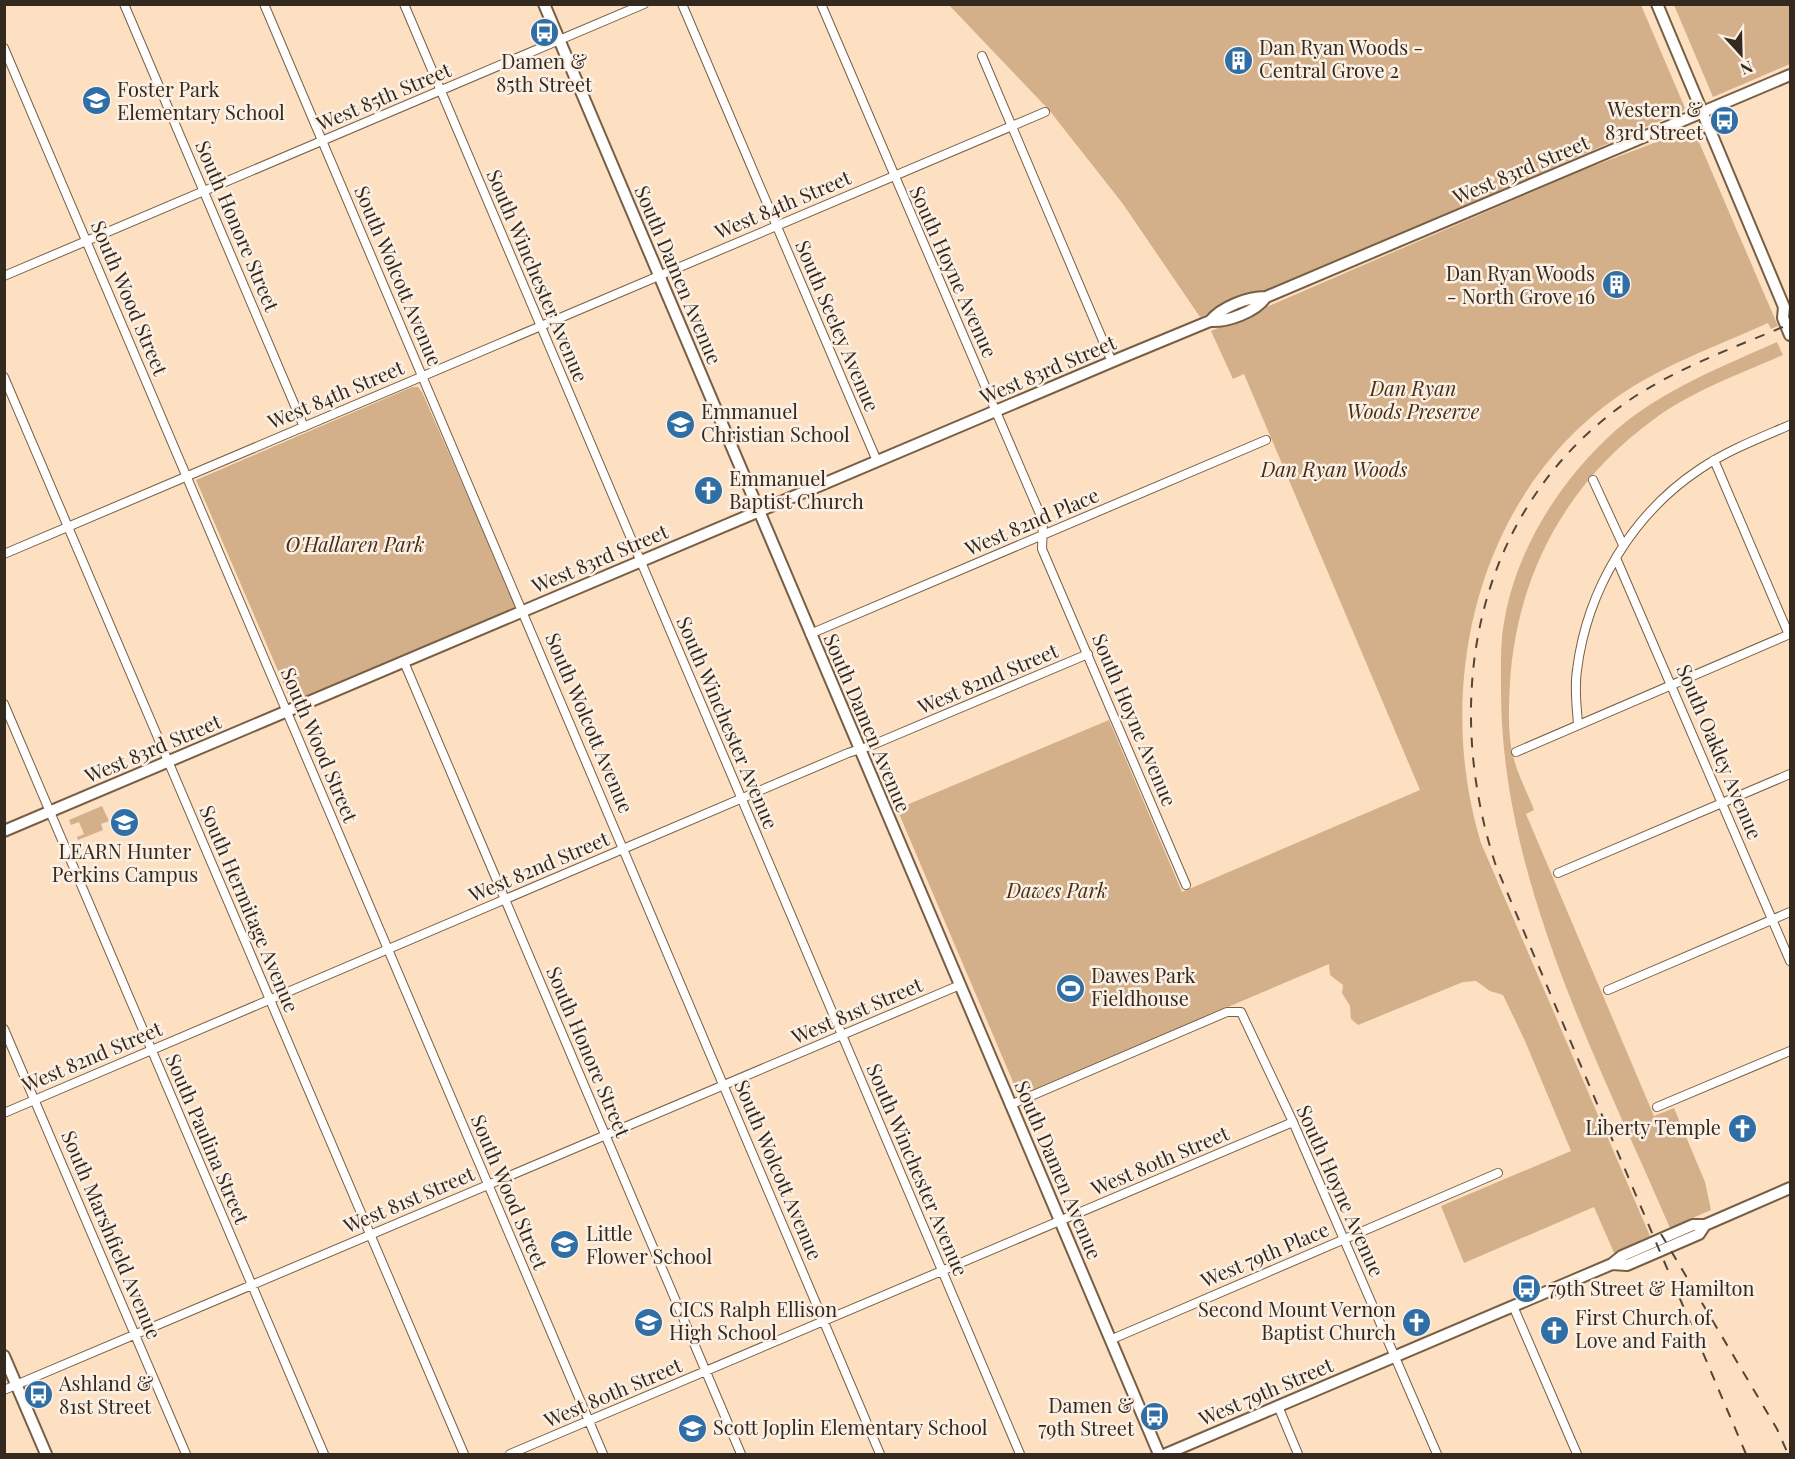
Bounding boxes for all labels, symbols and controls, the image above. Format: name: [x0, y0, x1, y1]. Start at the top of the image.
bus stop icon: Damen & 85th Street: [528, 16, 560, 48]
north arrow: [1711, 24, 1771, 84]
place label: Dan Ryan Woods - Central Grove 2: [1259, 33, 1423, 83]
building icon: Dan Ryan Woods - Central Grove 2: [1222, 44, 1254, 76]
place label: Damen & 85th Street: [496, 47, 593, 97]
street label: West 85th Street: [311, 55, 456, 137]
text: N: [1737, 56, 1756, 80]
place label: Foster Park Elementary School: [117, 75, 285, 125]
school or university icon: Foster Park Elementary School: [80, 85, 112, 117]
place label: Western & 83rd Street: [1605, 95, 1704, 145]
bus stop icon: Western & 83rd Street: [1708, 105, 1740, 137]
street label: West 83rd Street: [1447, 127, 1594, 210]
street label: South Honore Street: [190, 136, 287, 316]
street label: West 84th Street: [709, 162, 855, 245]
street label: South Winchester Avenue: [481, 165, 595, 386]
street label: South Wolcott Avenue: [349, 181, 450, 370]
street label: South Damen Avenue: [630, 181, 729, 368]
street label: South Hoyne Avenue: [904, 181, 1004, 361]
street label: South Wood Street: [86, 216, 175, 380]
street label: South Seeley Avenue: [790, 236, 887, 415]
place label: Dan Ryan Woods - North Grove 16: [1446, 259, 1595, 309]
building icon: Dan Ryan Woods - North Grove 16: [1600, 269, 1632, 301]
street label: West 83rd Street: [974, 327, 1121, 410]
street label: West 84th Street: [262, 352, 408, 435]
park label: Dan Ryan Woods Preserve: [1347, 374, 1480, 424]
place label: Emmanuel Christian School: [701, 397, 850, 447]
school or university icon: Emmanuel Christian School: [664, 408, 696, 440]
park label: Dan Ryan Woods: [1260, 455, 1408, 482]
place label: Emmanuel Baptist Church: [729, 464, 864, 514]
church icon: Emmanuel Baptist Church: [692, 475, 724, 507]
street label: West 82nd Place: [959, 480, 1103, 561]
street label: West 83rd Street: [526, 516, 673, 599]
park label: O'Hallaren Park: [285, 530, 425, 557]
street label: South Winchester Avenue: [671, 612, 785, 833]
street label: South Wolcott Avenue: [540, 628, 641, 817]
street label: South Damen Avenue: [819, 629, 918, 816]
street label: South Hoyne Avenue: [1087, 629, 1184, 810]
street label: West 82nd Street: [912, 636, 1062, 720]
street label: South Oakley Avenue: [1671, 660, 1769, 843]
street label: South Wood Street: [276, 663, 365, 827]
street label: West 83rd Street: [79, 706, 226, 789]
street label: South Hermitage Avenue: [194, 801, 306, 1016]
school or university icon: LEARN Hunter Perkins Campus: [109, 806, 141, 838]
street label: West 82nd Street: [463, 824, 613, 908]
place label: LEARN Hunter Perkins Campus: [52, 837, 198, 887]
park label: Dawes Park: [1006, 876, 1107, 903]
place label: Dawes Park Fieldhouse: [1091, 961, 1196, 1011]
street label: South Honore Street: [541, 962, 638, 1142]
street label: West 81st Street: [786, 970, 927, 1050]
sports icon: Dawes Park Fieldhouse: [1054, 972, 1086, 1004]
street label: West 82nd Street: [16, 1014, 166, 1098]
street label: South Paulina Street: [160, 1049, 257, 1228]
street label: South Winchester Avenue: [861, 1059, 975, 1280]
street label: South Wolcott Avenue: [729, 1075, 830, 1264]
street label: South Damen Avenue: [1010, 1076, 1109, 1263]
street label: South Hoyne Avenue: [1291, 1100, 1391, 1280]
street label: South Wood Street: [466, 1110, 555, 1274]
church icon: Liberty Temple: [1726, 1112, 1758, 1144]
place label: Liberty Temple: [1585, 1113, 1721, 1140]
street label: West 80th Street: [1085, 1118, 1233, 1201]
street label: South Marshfield Avenue: [56, 1126, 169, 1343]
street label: West 81st Street: [338, 1159, 479, 1239]
street label: West 79th Place: [1195, 1214, 1333, 1293]
place label: Little Flower School: [586, 1219, 712, 1269]
school or university icon: Little Flower School: [549, 1229, 581, 1261]
bus stop icon: 79th Street & Hamilton: [1511, 1273, 1543, 1305]
place label: 79th Street & Hamilton: [1548, 1274, 1755, 1301]
place label: CICS Ralph Ellison High School: [669, 1295, 837, 1345]
place label: Second Mount Vernon Baptist Church: [1198, 1295, 1396, 1345]
place label: First Church of Love and Faith: [1575, 1303, 1713, 1353]
school or university icon: CICS Ralph Ellison High School: [632, 1306, 664, 1338]
church icon: Second Mount Vernon Baptist Church: [1401, 1306, 1433, 1338]
church icon: First Church of Love and Faith: [1538, 1314, 1570, 1346]
street label: West 80th Street: [538, 1350, 686, 1433]
street label: West 79th Street: [1193, 1350, 1337, 1431]
place label: Ashland & 81st Street: [58, 1369, 154, 1419]
bus stop icon: Ashland & 81st Street: [22, 1379, 54, 1411]
place label: Damen & 79th Street: [1038, 1391, 1135, 1441]
bus stop icon: Damen & 79th Street: [1139, 1401, 1171, 1433]
school or university icon: Scott Joplin Elementary School: [676, 1412, 708, 1444]
place label: Scott Joplin Elementary School: [713, 1413, 988, 1440]

